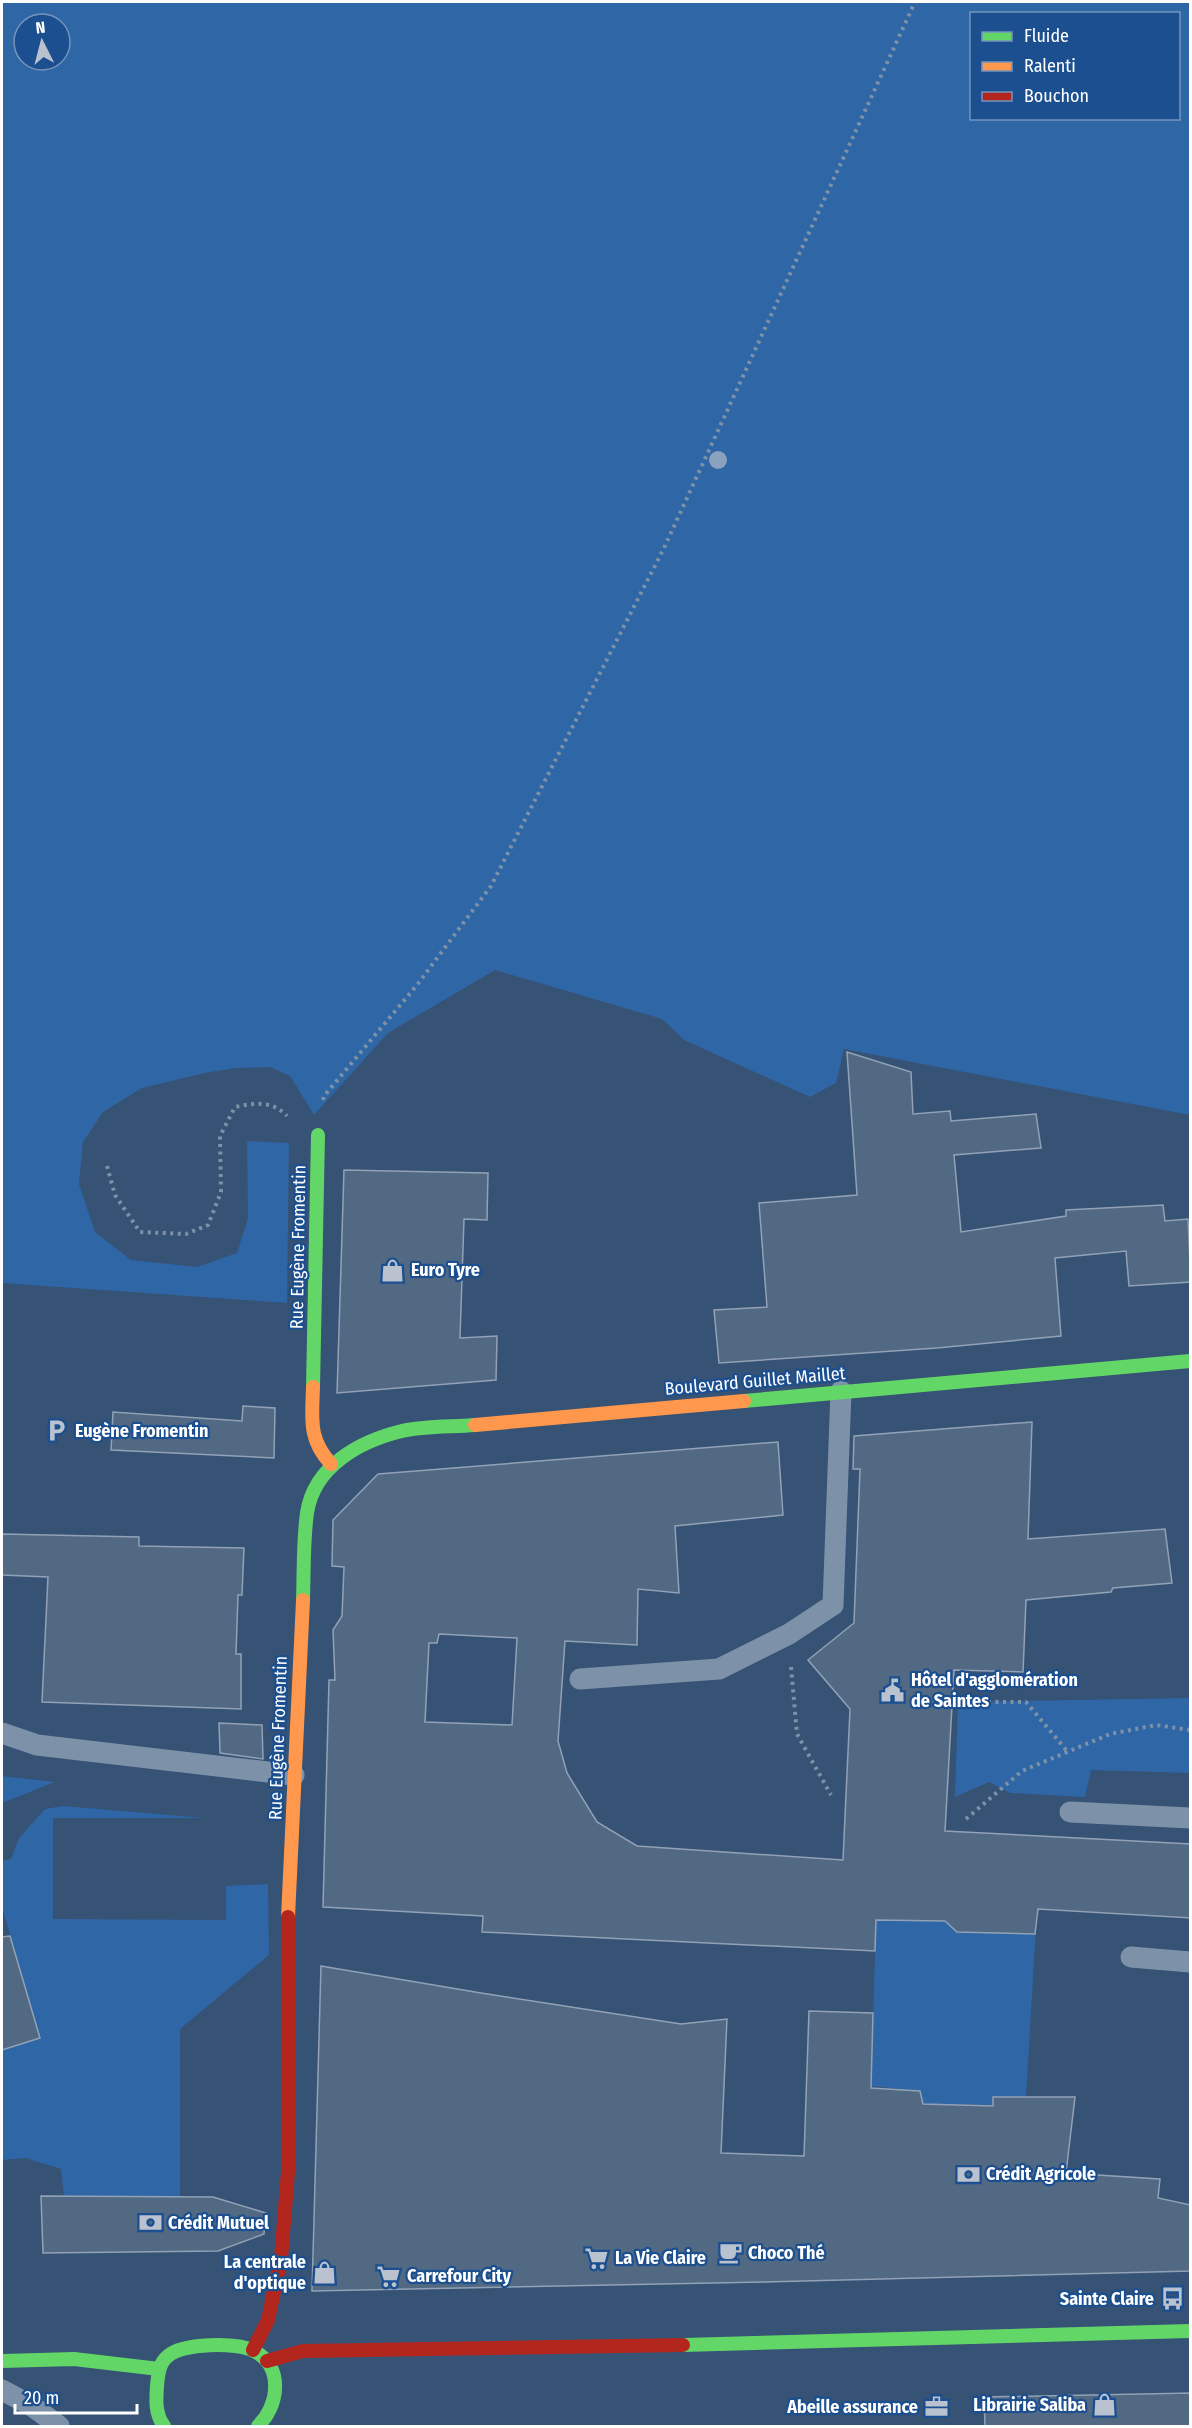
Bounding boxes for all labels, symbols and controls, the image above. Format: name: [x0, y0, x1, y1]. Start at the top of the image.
north arrow: [12, 12, 72, 72]
legend: [970, 12, 1180, 120]
text: N: [35, 18, 46, 38]
text: Fluide: [1024, 25, 1069, 47]
text: Ralenti: [1024, 55, 1076, 77]
text: Bouchon: [1024, 85, 1089, 107]
street label: Rue Eugène Fromentin: [286, 1165, 310, 1329]
shop icon: Euro Tyre: [380, 1257, 406, 1283]
place label: Euro Tyre: [411, 1259, 480, 1281]
street label: Boulevard Guillet Maillet: [664, 1362, 846, 1400]
parking icon: Eugène Fromentin: [44, 1418, 70, 1444]
place label: Eugène Fromentin: [75, 1420, 208, 1442]
street label: Rue Eugène Fromentin: [264, 1656, 292, 1820]
place label: Hôtel d'agglomération de Saintes: [911, 1669, 1078, 1712]
public building icon: Hôtel d'agglomération de Saintes: [880, 1677, 906, 1703]
bank icon: Crédit Agricole: [955, 2161, 981, 2187]
place label: Crédit Agricole: [986, 2163, 1096, 2185]
bank icon: Crédit Mutuel: [137, 2210, 163, 2236]
place label: Crédit Mutuel: [168, 2212, 269, 2234]
cafe icon: Choco Thé: [717, 2240, 743, 2266]
place label: Choco Thé: [748, 2242, 825, 2264]
supermarket icon: La Vie Claire: [584, 2245, 610, 2271]
place label: La Vie Claire: [615, 2247, 706, 2269]
place label: La centrale d'optique: [224, 2251, 306, 2294]
shop icon: La centrale d'optique: [311, 2259, 337, 2285]
supermarket icon: Carrefour City: [376, 2263, 402, 2289]
place label: Carrefour City: [407, 2265, 511, 2287]
bus stop icon: Sainte Claire: [1159, 2286, 1185, 2312]
place label: Sainte Claire: [1060, 2288, 1154, 2310]
scale bar: [15, 2377, 136, 2415]
text: 20 m: [24, 2387, 59, 2409]
shop icon: Librairie Saliba: [1091, 2392, 1117, 2418]
office icon: Abeille assurance: [923, 2394, 949, 2420]
place label: Librairie Saliba: [973, 2394, 1086, 2416]
place label: Abeille assurance: [786, 2396, 918, 2418]

